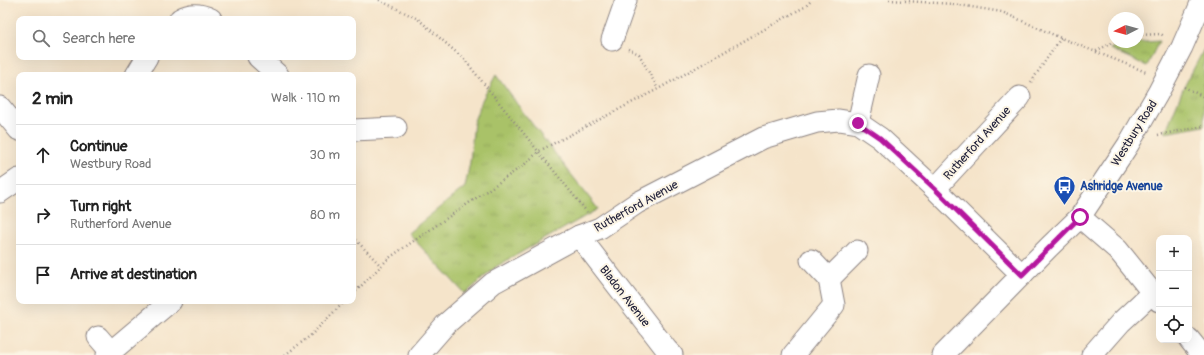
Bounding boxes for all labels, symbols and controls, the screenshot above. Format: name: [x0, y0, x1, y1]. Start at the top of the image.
north arrow: [1108, 12, 1144, 48]
search box: [16, 16, 356, 60]
icon: search: [30, 27, 52, 49]
text: Search here: [62, 29, 135, 48]
text: 2 min: [32, 88, 73, 109]
text: Walk · 110 m: [271, 90, 340, 106]
street label: Westbury Road: [1108, 97, 1161, 169]
street label: Rutherford Avenue: [940, 103, 1014, 183]
route end: [849, 114, 867, 132]
text: Continue: [70, 137, 128, 156]
icon: ahead: [32, 144, 54, 166]
text: 30 m: [310, 147, 340, 163]
text: Westbury Road: [70, 156, 151, 172]
bus stop icon: Ashridge Avenue: [1051, 173, 1077, 206]
street label: Rutherford Avenue: [592, 177, 681, 236]
place label: Ashridge Avenue: [1080, 179, 1164, 194]
text: Turn right: [70, 197, 131, 216]
icon: right: [32, 204, 54, 226]
text: 80 m: [310, 207, 340, 223]
route start: [1071, 208, 1089, 226]
text: Rutherford Avenue: [70, 216, 171, 232]
map controls: [1156, 235, 1192, 343]
button: +: [1156, 235, 1192, 271]
street label: Bladon Avenue: [596, 263, 653, 330]
icon: arrive: [32, 264, 54, 286]
text: Arrive at destination: [70, 265, 197, 284]
button: −: [1156, 271, 1192, 307]
button: locate: [1156, 307, 1192, 343]

